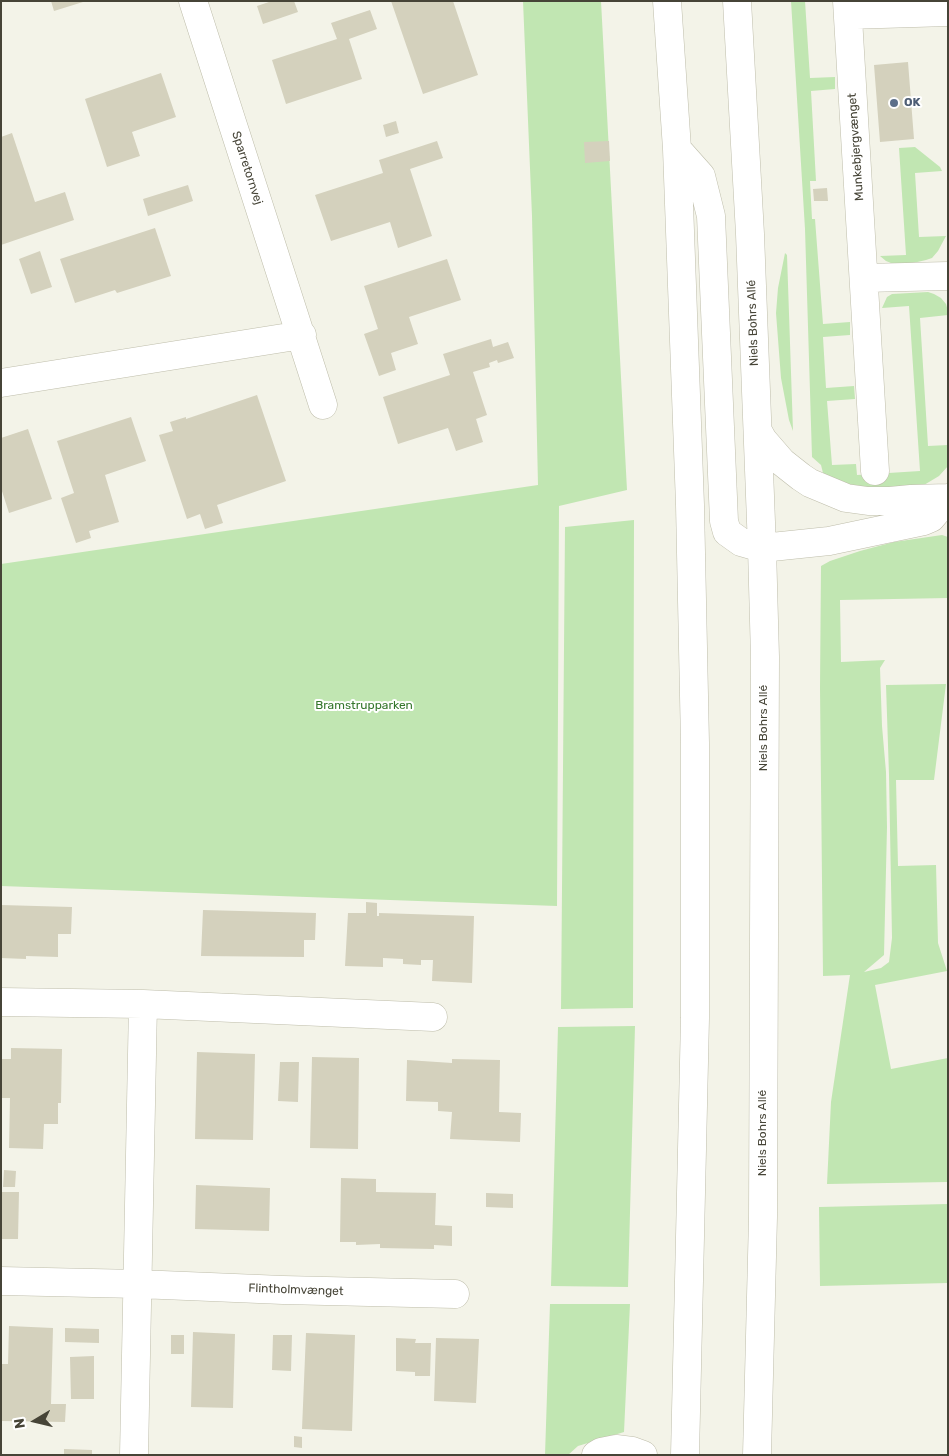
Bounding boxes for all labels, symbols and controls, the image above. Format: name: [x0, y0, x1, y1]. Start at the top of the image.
street label: Munkebjergvænget: [845, 93, 867, 201]
place label: OK: [904, 96, 920, 110]
marker: OK: [888, 97, 900, 109]
street label: Sparretornvej: [228, 129, 266, 207]
street label: Niels Bohrs Allé: [744, 280, 762, 366]
street label: Niels Bohrs Allé: [757, 685, 771, 771]
park label: Bramstrupparken: [315, 699, 413, 713]
street label: Niels Bohrs Allé: [756, 1090, 770, 1176]
street label: Flintholmvænget: [248, 1281, 344, 1299]
north arrow: [10, 1396, 60, 1446]
text: N: [11, 1417, 29, 1430]

